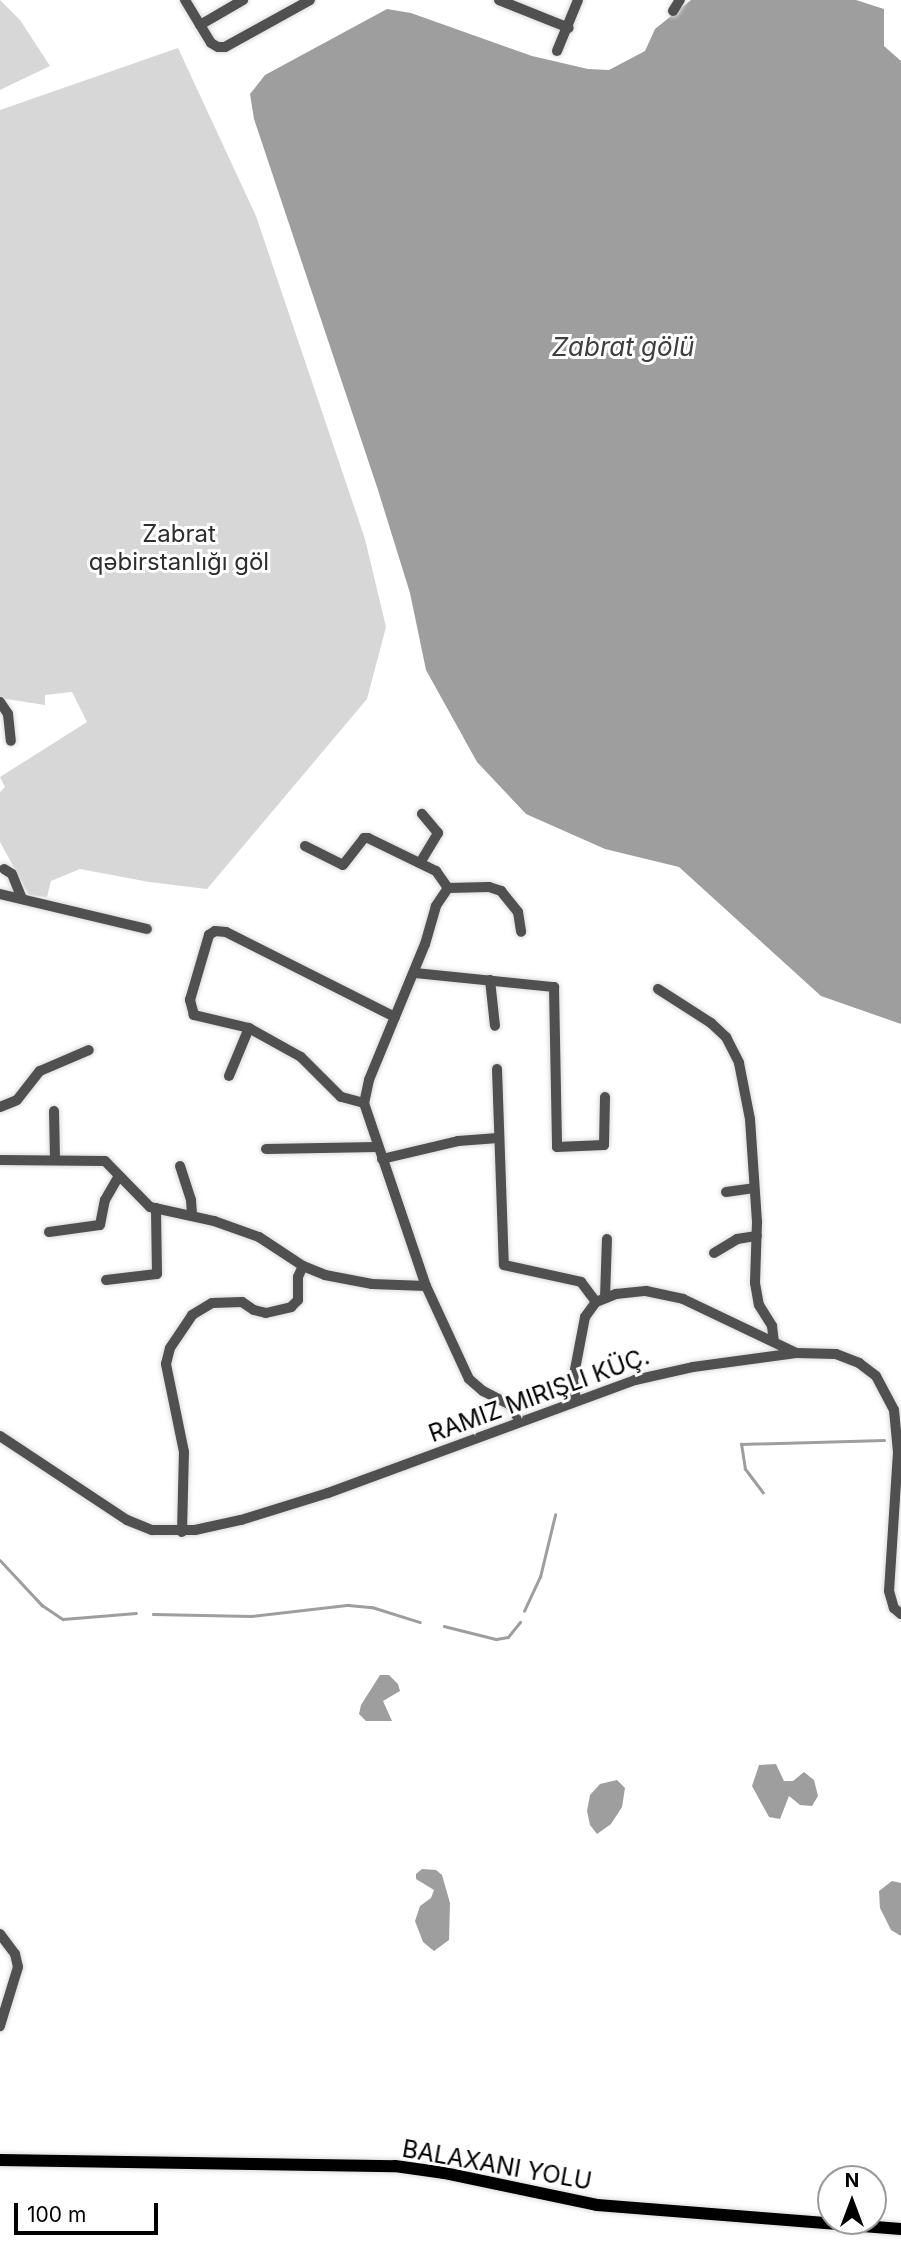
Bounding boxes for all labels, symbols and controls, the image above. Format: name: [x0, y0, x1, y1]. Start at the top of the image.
water label: Zabrat gölü: [552, 331, 694, 363]
park label: Zabrat qəbirstanlığı göl: [89, 520, 269, 576]
street label: RAMIZ MIRIŞLI KÜÇ.: [425, 1342, 653, 1448]
street label: BALAXANI YOLU: [400, 2134, 594, 2196]
north arrow: [817, 2165, 887, 2235]
text: N: [845, 2169, 859, 2192]
scale bar: [18, 2190, 161, 2234]
text: 100 m: [27, 2202, 86, 2227]

